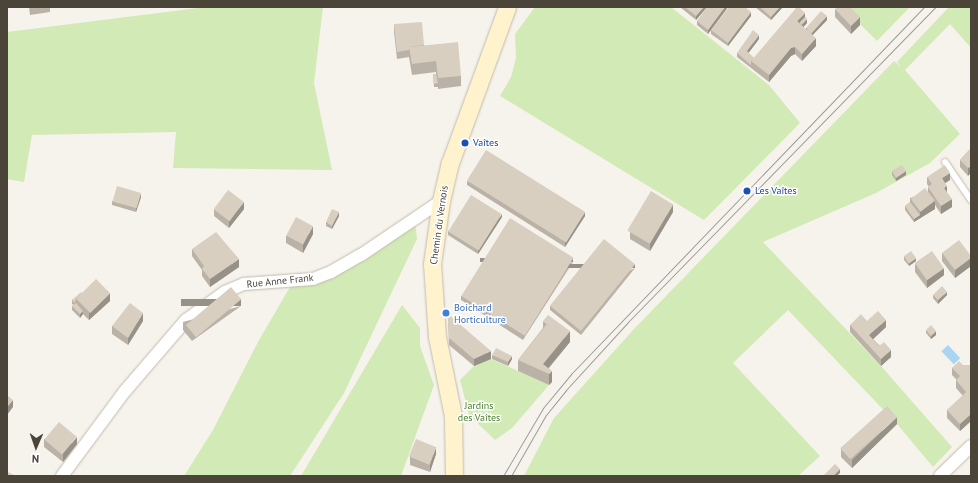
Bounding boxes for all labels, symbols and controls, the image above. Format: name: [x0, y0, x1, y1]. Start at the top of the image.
place label: Vaîtes: [473, 137, 498, 149]
marker: Vaîtes: [460, 138, 470, 148]
street label: Chemin du Vernois: [427, 185, 451, 265]
place label: Les Vaîtes: [755, 185, 797, 197]
marker: Les Vaîtes: [742, 186, 752, 196]
street label: Rue Anne Frank: [246, 272, 314, 290]
place label: Boichard Horticulture: [454, 301, 506, 324]
marker: Boichard Horticulture: [441, 308, 451, 318]
park label: Jardins des Vaîtes: [458, 399, 500, 422]
north arrow: [16, 427, 56, 467]
text: N: [32, 452, 39, 466]

